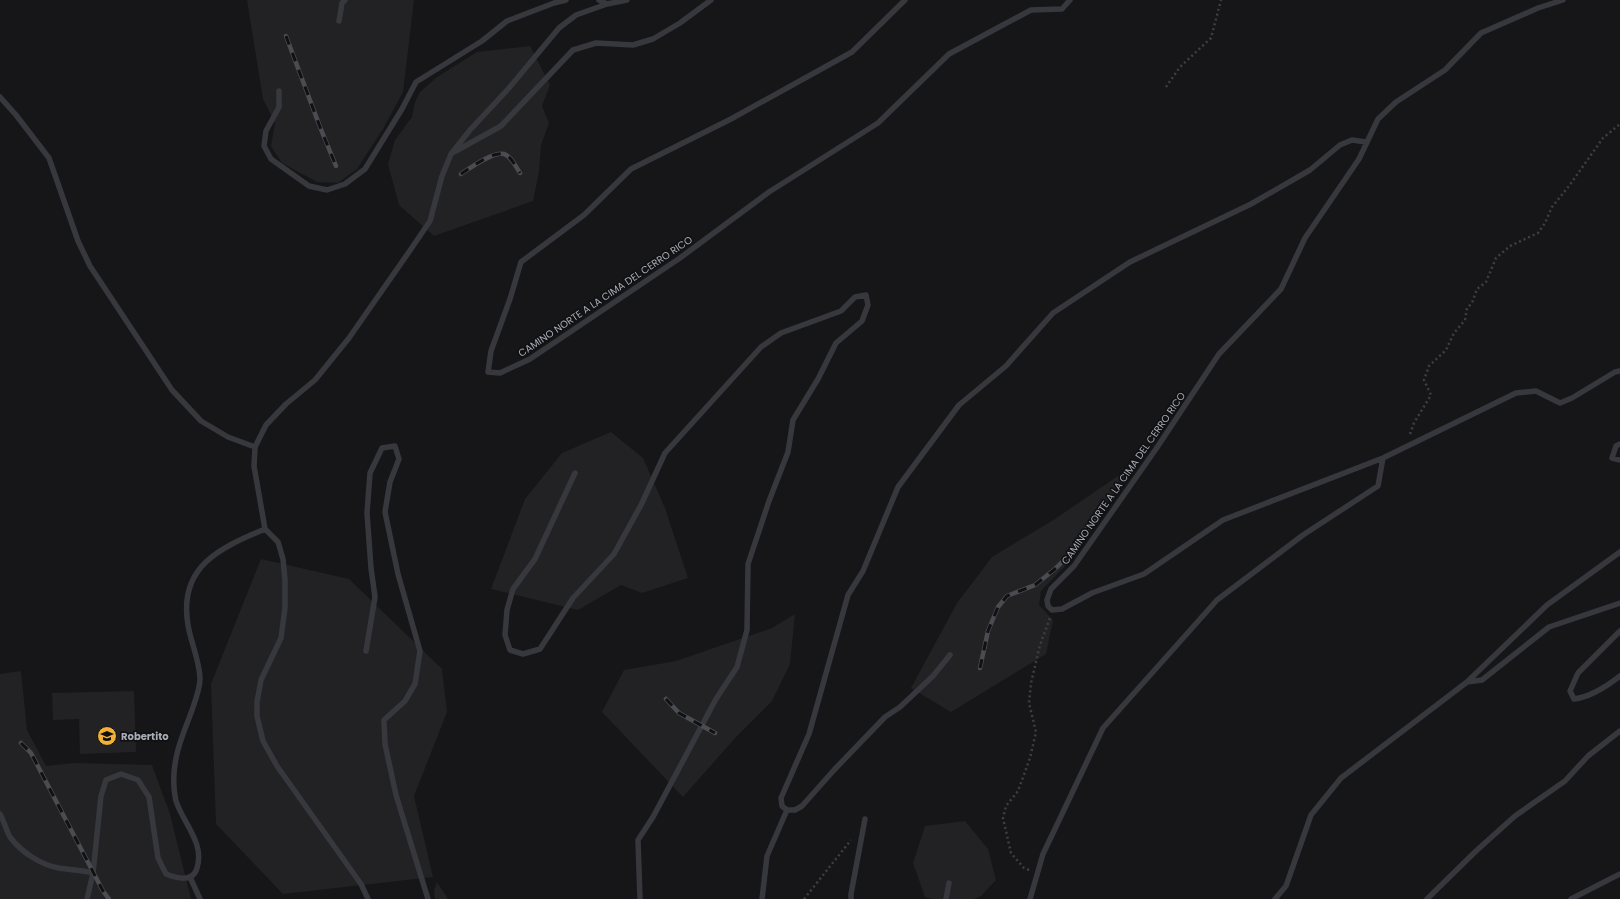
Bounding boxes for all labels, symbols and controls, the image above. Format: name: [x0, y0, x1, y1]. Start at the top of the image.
street label: CAMINO NORTE A LA CIMA DEL CERRO RICO: [515, 232, 696, 361]
street label: CAMINO NORTE A LA CIMA DEL CERRO RICO: [1058, 389, 1189, 568]
school or university icon: Robertito: [96, 725, 118, 747]
place label: Robertito: [121, 729, 169, 744]

